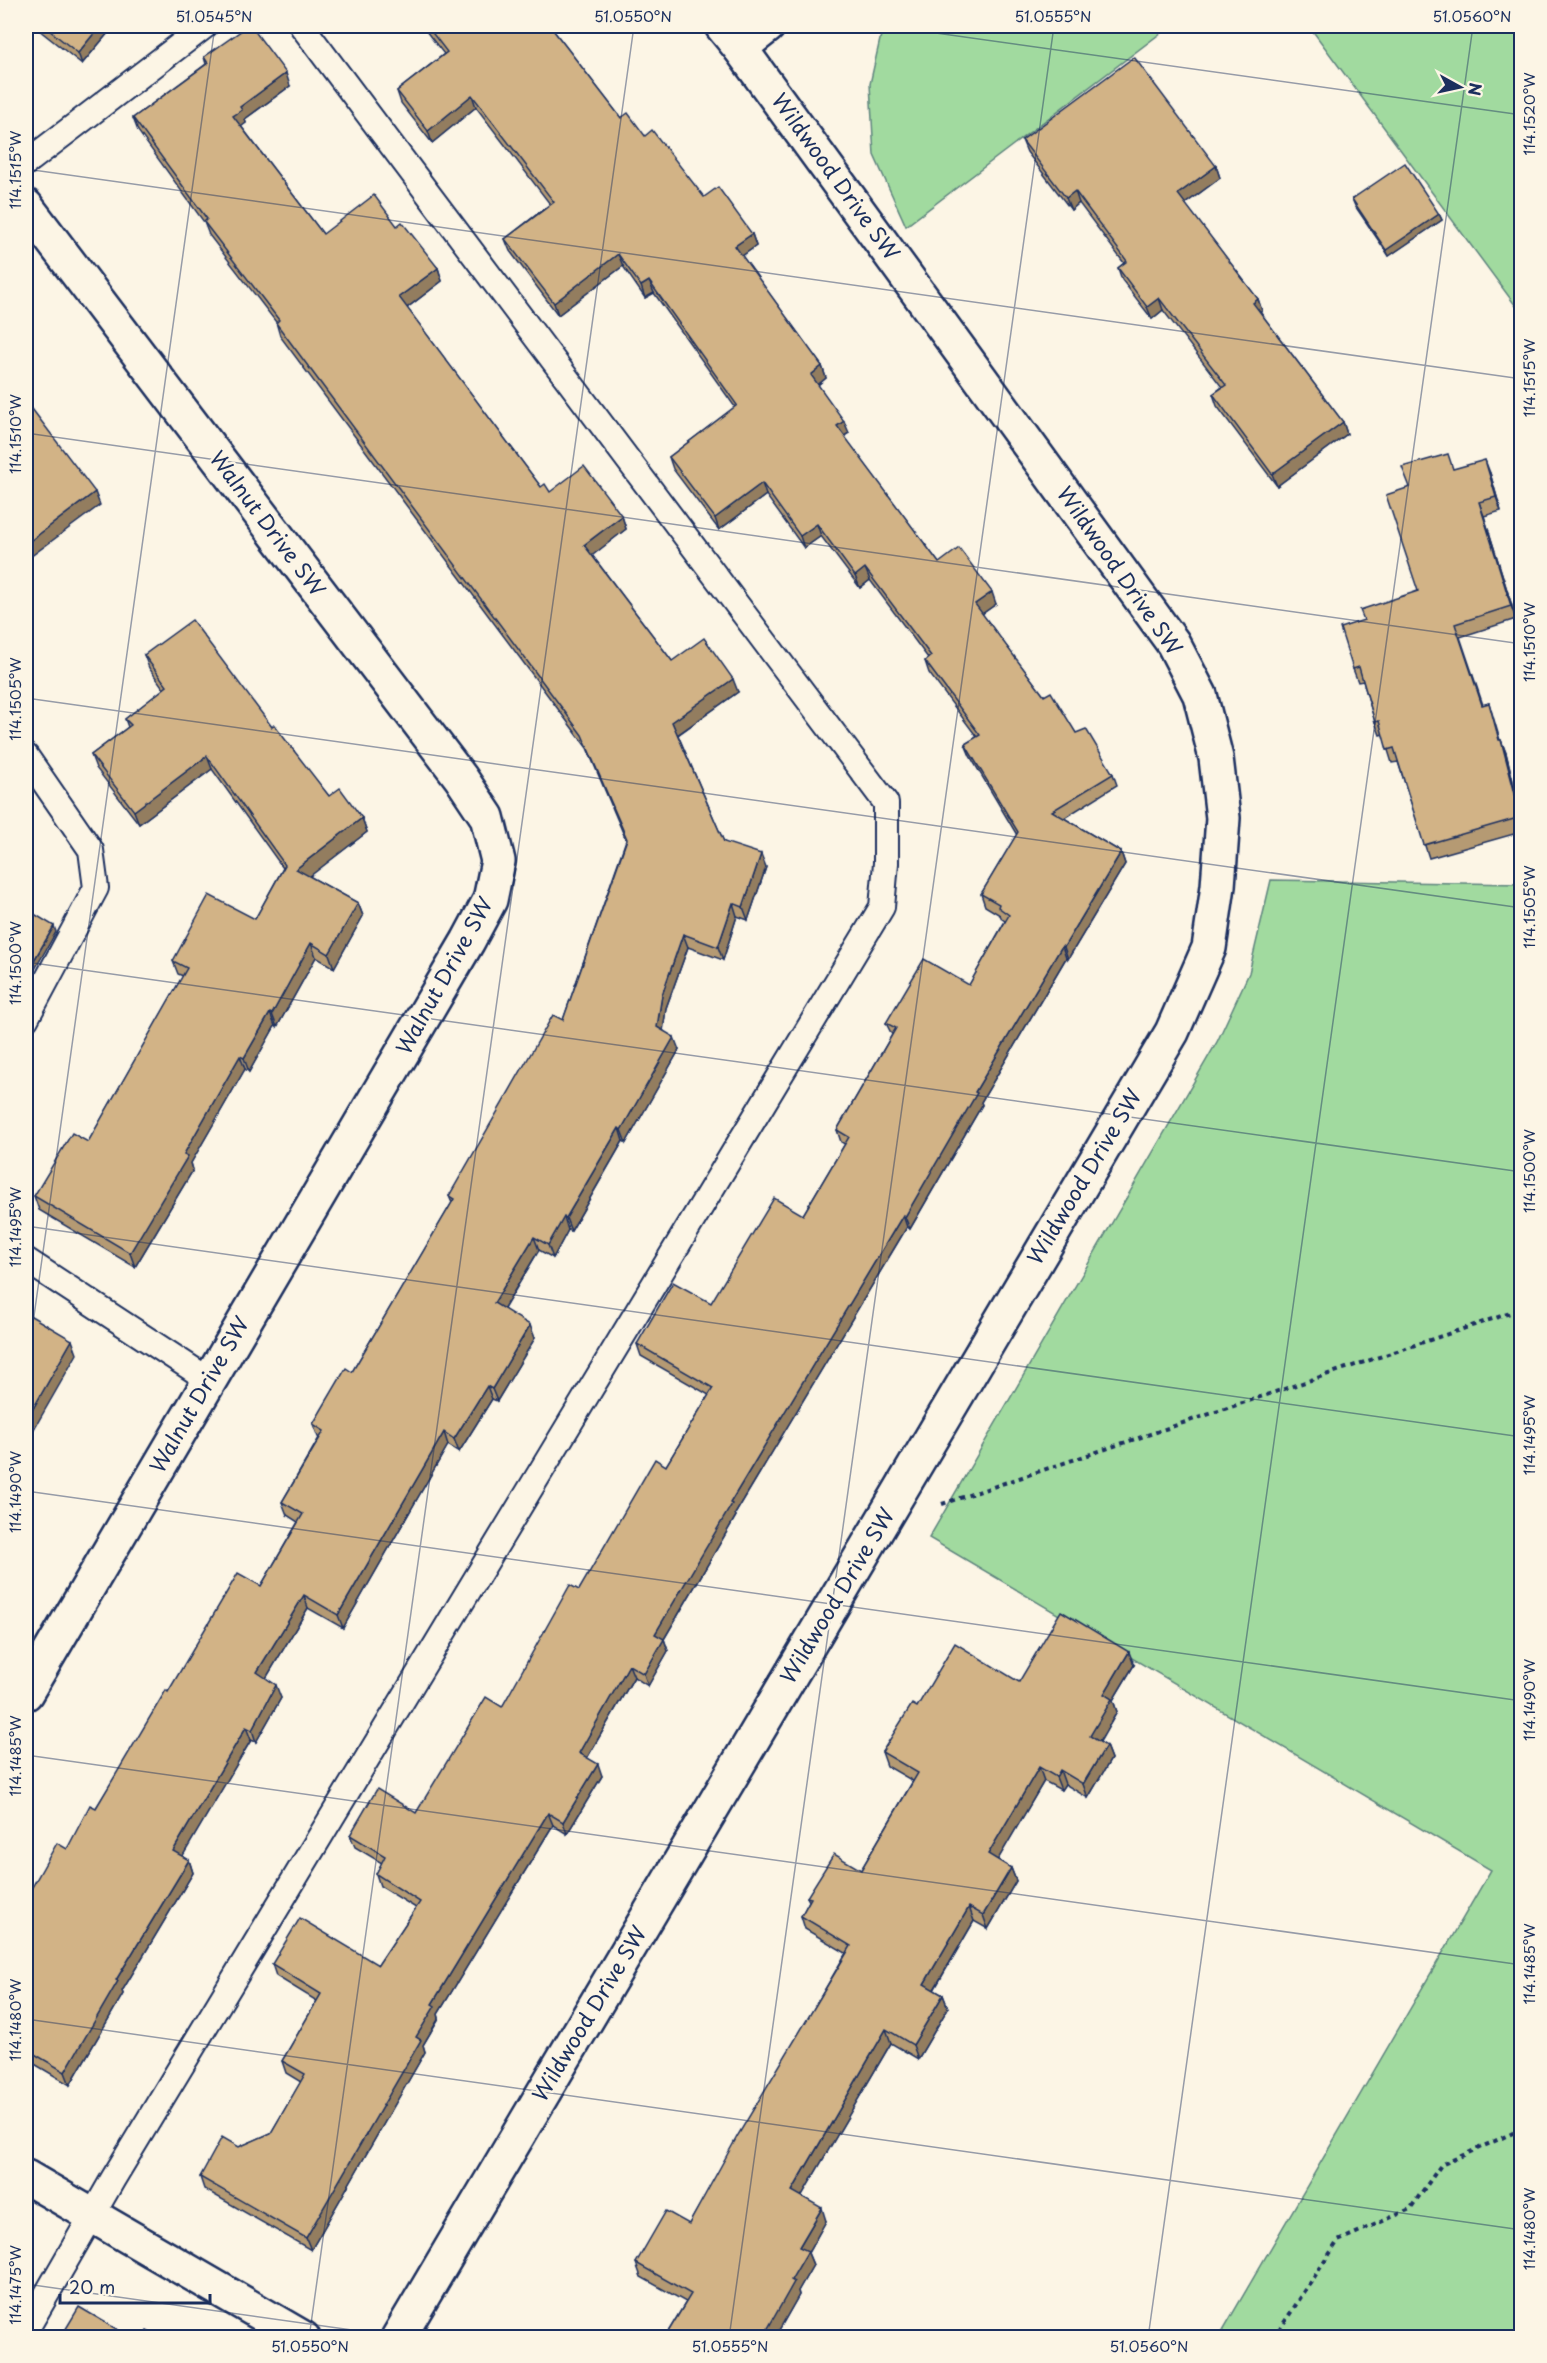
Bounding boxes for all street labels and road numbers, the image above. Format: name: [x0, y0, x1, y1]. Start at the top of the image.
street label: Wildwood Drive SW: [765, 86, 909, 266]
street label: Walnut Drive SW: [203, 443, 335, 603]
street label: Wildwood Drive SW: [1050, 479, 1191, 661]
street label: Walnut Drive SW: [387, 890, 500, 1060]
street label: Wildwood Drive SW: [1018, 1082, 1149, 1270]
street label: Walnut Drive SW: [140, 1309, 256, 1478]
street label: Wildwood Drive SW: [771, 1501, 902, 1689]
street label: Wildwood Drive SW: [523, 1919, 654, 2107]

